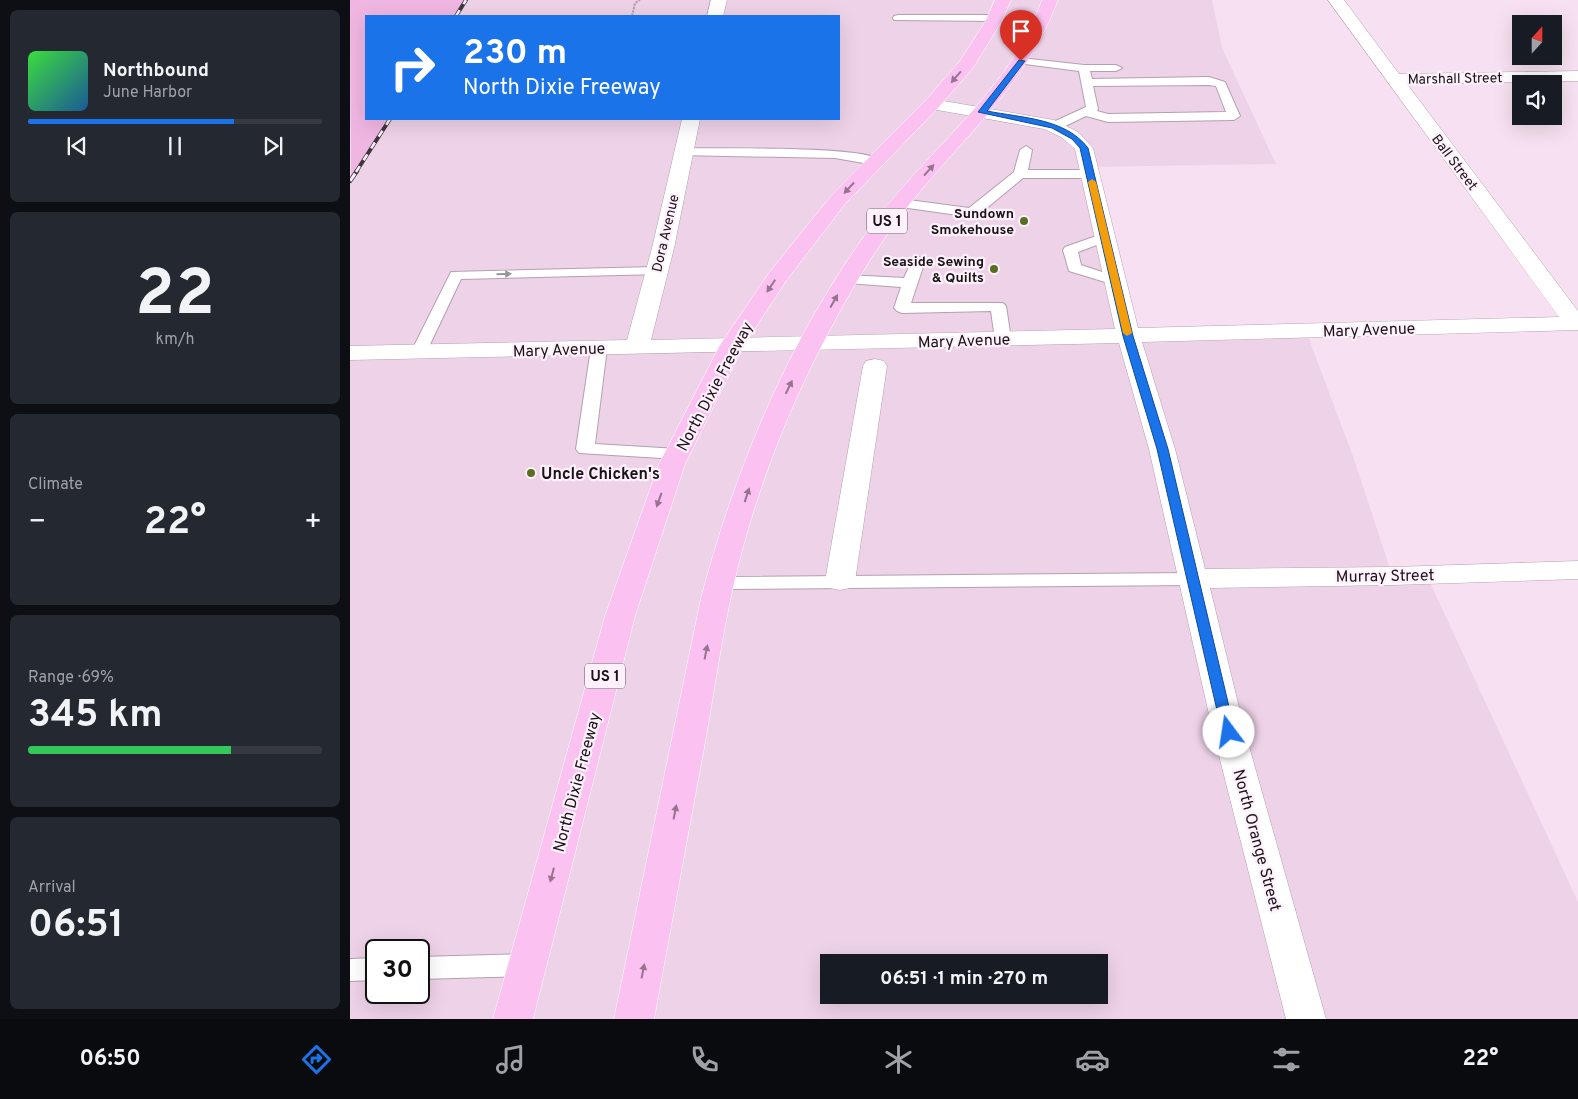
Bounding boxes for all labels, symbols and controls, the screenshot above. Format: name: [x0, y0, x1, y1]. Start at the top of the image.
pin: [1000, 10, 1042, 61]
north arrow: [1512, 15, 1562, 65]
map controls: [1512, 15, 1562, 125]
icon: arrive: [1007, 17, 1035, 45]
text: 230 m: [463, 32, 567, 76]
icon: right: [380, 35, 445, 100]
text: Northbound: [103, 59, 209, 83]
one-way arrow: [950, 70, 961, 83]
street label: Marshall Street: [1408, 70, 1503, 89]
text: North Dixie Freeway: [463, 75, 661, 102]
button: sound: [1512, 75, 1562, 125]
text: June Harbor: [103, 83, 192, 103]
street label: Ball Street: [1427, 131, 1480, 194]
icon: previous: [63, 132, 91, 160]
icon: pause: [161, 132, 189, 160]
icon: next: [259, 132, 287, 160]
one-way arrow: [923, 164, 935, 176]
one-way arrow: [843, 182, 855, 194]
street label: Dora Avenue: [649, 193, 684, 274]
place label: Sundown Smokehouse: [931, 206, 1014, 239]
road number: US 1: [867, 208, 907, 234]
marker: Sundown Smokehouse: [1018, 215, 1030, 227]
place label: Seaside Sewing & Quilts: [883, 254, 984, 287]
text: 22: [135, 256, 215, 338]
marker: Seaside Sewing & Quilts: [988, 263, 1000, 275]
one-way arrow: [497, 270, 513, 278]
one-way arrow: [766, 280, 776, 293]
one-way arrow: [830, 294, 839, 308]
street label: North Dixie Freeway: [673, 319, 758, 455]
street label: Mary Avenue: [1323, 319, 1416, 343]
text: km/h: [156, 330, 194, 350]
street label: Mary Avenue: [918, 330, 1011, 354]
street label: Mary Avenue: [513, 339, 606, 363]
one-way arrow: [785, 380, 793, 394]
place label: Uncle Chicken's: [541, 465, 660, 485]
marker: Uncle Chicken's: [525, 467, 537, 479]
text: Climate: [28, 475, 83, 495]
one-way arrow: [743, 487, 751, 502]
one-way arrow: [655, 493, 663, 508]
text: 22°: [144, 499, 206, 548]
text: −: [28, 505, 46, 541]
text: +: [304, 505, 322, 541]
street label: Murray Street: [1336, 566, 1435, 588]
one-way arrow: [702, 644, 710, 660]
road number: US 1: [585, 664, 625, 688]
text: Range · 69%: [28, 668, 114, 688]
text: 345 km: [28, 692, 163, 741]
position arrow: [1202, 705, 1254, 757]
street label: North Dixie Freeway: [550, 710, 606, 855]
street label: North Orange Street: [1228, 767, 1285, 914]
one-way arrow: [671, 803, 679, 819]
one-way arrow: [547, 867, 555, 882]
text: Arrival: [28, 878, 76, 898]
text: 06:51: [28, 902, 124, 951]
speed limit sign: 30: [365, 939, 430, 1004]
one-way arrow: [640, 963, 648, 979]
text: 06:51 · 1 min · 270 m: [880, 967, 1048, 991]
icon: directions: [299, 1042, 334, 1077]
icon: music: [493, 1042, 528, 1077]
icon: phone: [687, 1042, 722, 1077]
icon: climate: [881, 1042, 916, 1077]
icon: car: [1075, 1042, 1110, 1077]
icon: filters: [1269, 1042, 1304, 1077]
text: 06:50: [79, 1046, 141, 1073]
text: 22°: [1462, 1046, 1498, 1073]

